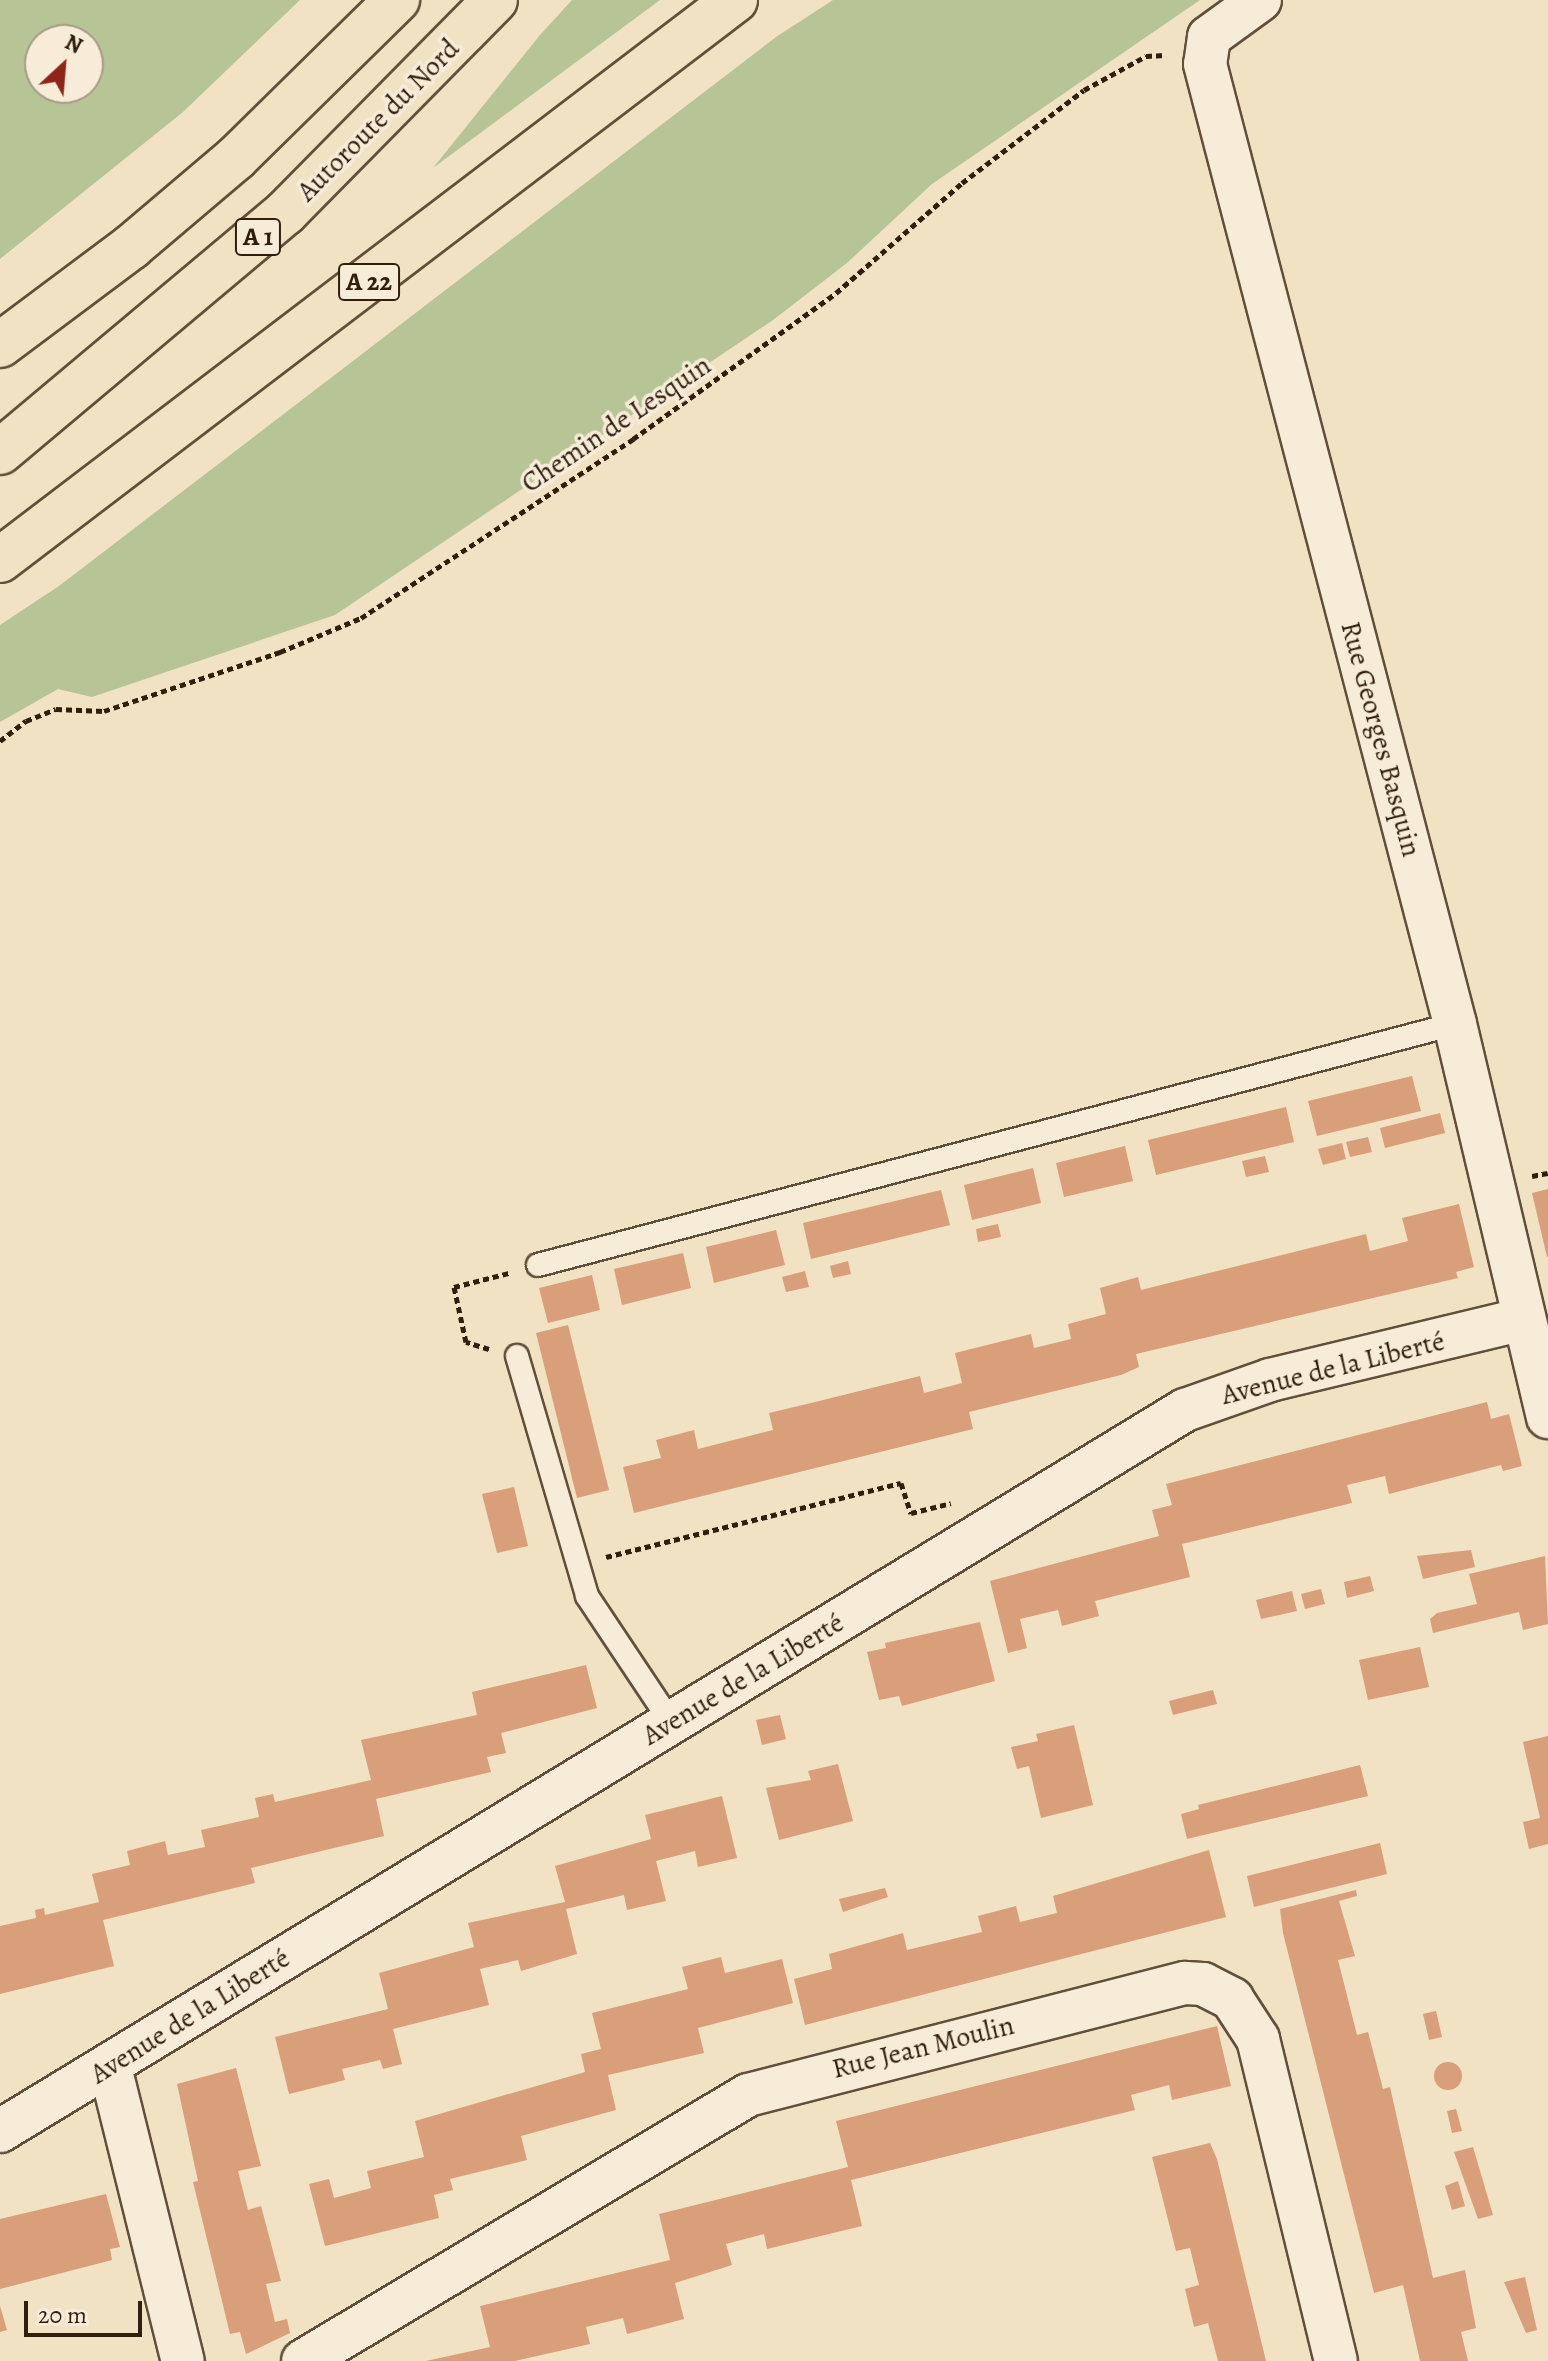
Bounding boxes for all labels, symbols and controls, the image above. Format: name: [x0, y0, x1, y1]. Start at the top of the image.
north arrow: [24, 24, 104, 104]
text: N: [60, 27, 87, 61]
street label: Autoroute du Nord: [290, 32, 466, 208]
road number: A 1: [234, 215, 282, 259]
road number: A 22: [337, 260, 401, 304]
street label: Chemin de Lesquin: [515, 348, 717, 500]
street label: Rue Georges Basquin: [1333, 618, 1429, 860]
street label: Avenue de la Liberté: [1218, 1324, 1448, 1412]
street label: Avenue de la Liberté: [636, 1606, 850, 1752]
street label: Avenue de la Liberté: [84, 1941, 296, 2091]
street label: Rue Jean Moulin: [829, 2008, 1017, 2086]
scale bar: [28, 2285, 146, 2335]
text: 20 m: [38, 2299, 87, 2331]

